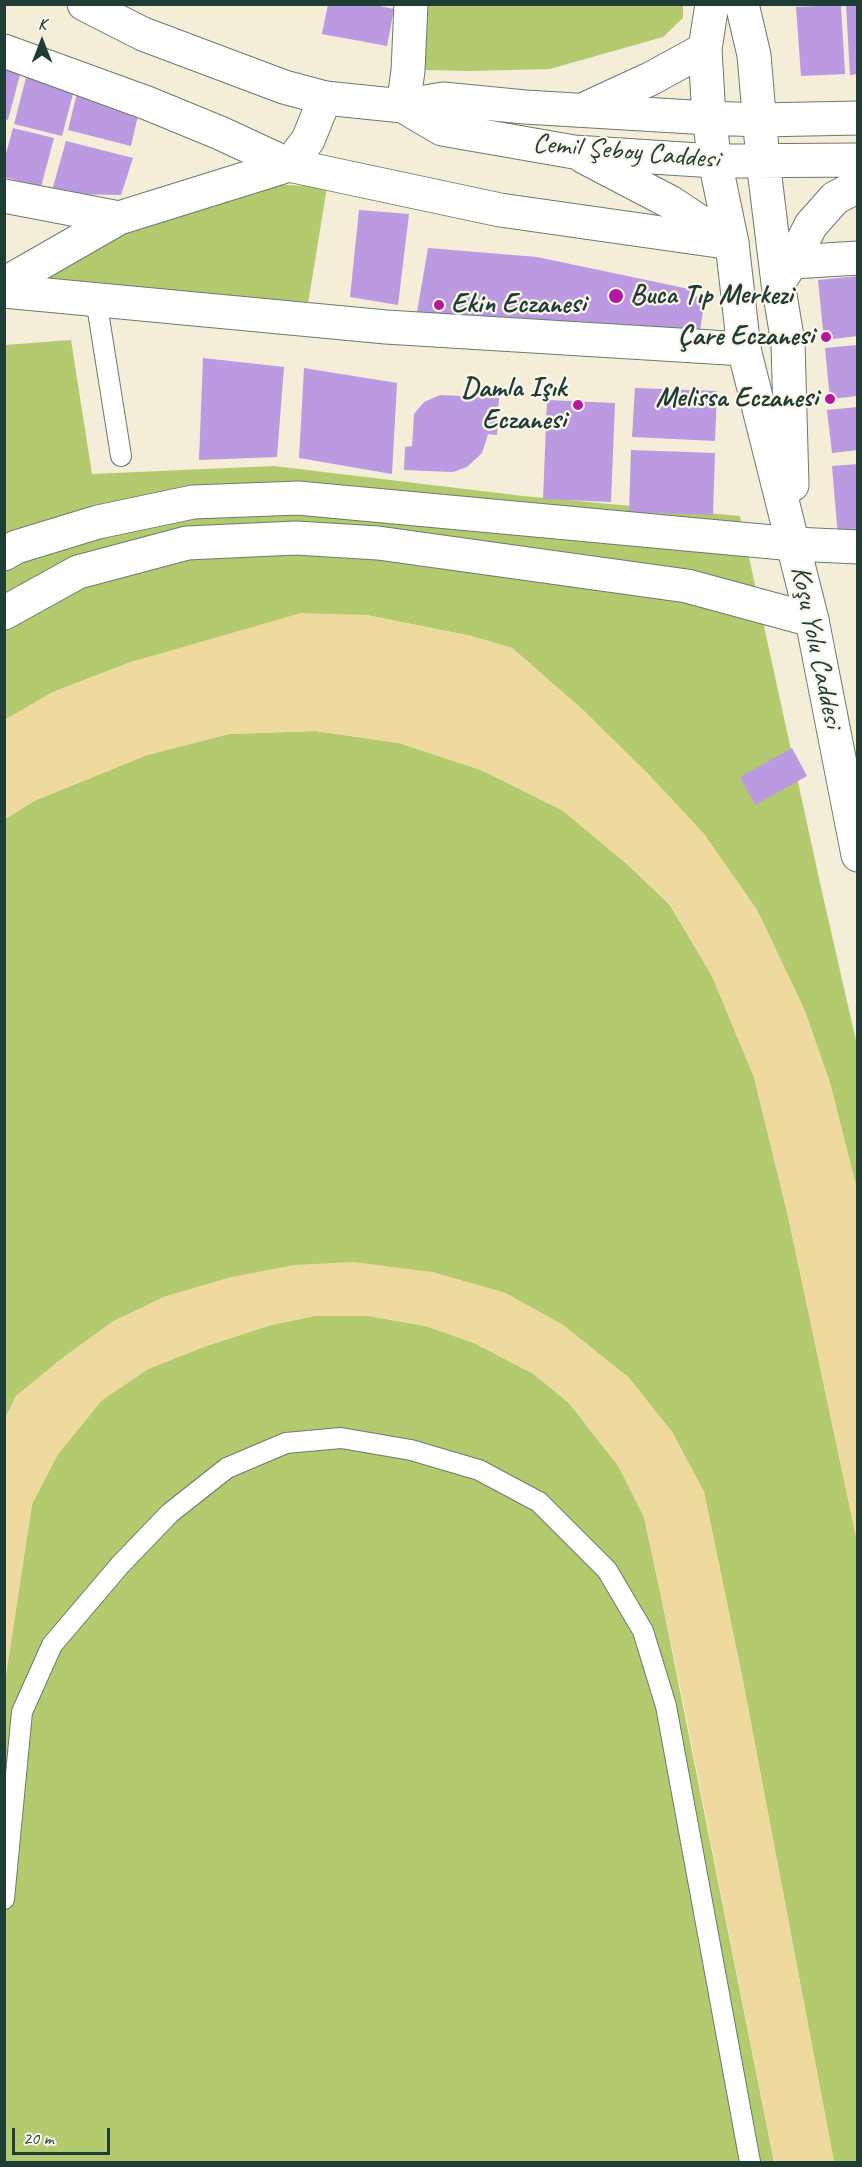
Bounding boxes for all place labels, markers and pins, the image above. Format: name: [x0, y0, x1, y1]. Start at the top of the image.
place label: Buca Tıp Merkezi: [630, 279, 793, 313]
marker: Buca Tıp Merkezi: [607, 287, 625, 305]
place label: Ekin Eczanesi: [451, 288, 586, 322]
marker: Ekin Eczanesi: [432, 298, 446, 312]
place label: Çare Eczanesi: [678, 320, 814, 354]
marker: Çare Eczanesi: [819, 330, 833, 344]
place label: Damla Işık Eczanesi: [461, 372, 566, 438]
place label: Melissa Eczanesi: [655, 382, 818, 416]
marker: Melissa Eczanesi: [823, 392, 837, 406]
marker: Damla Işık Eczanesi: [571, 398, 585, 412]

